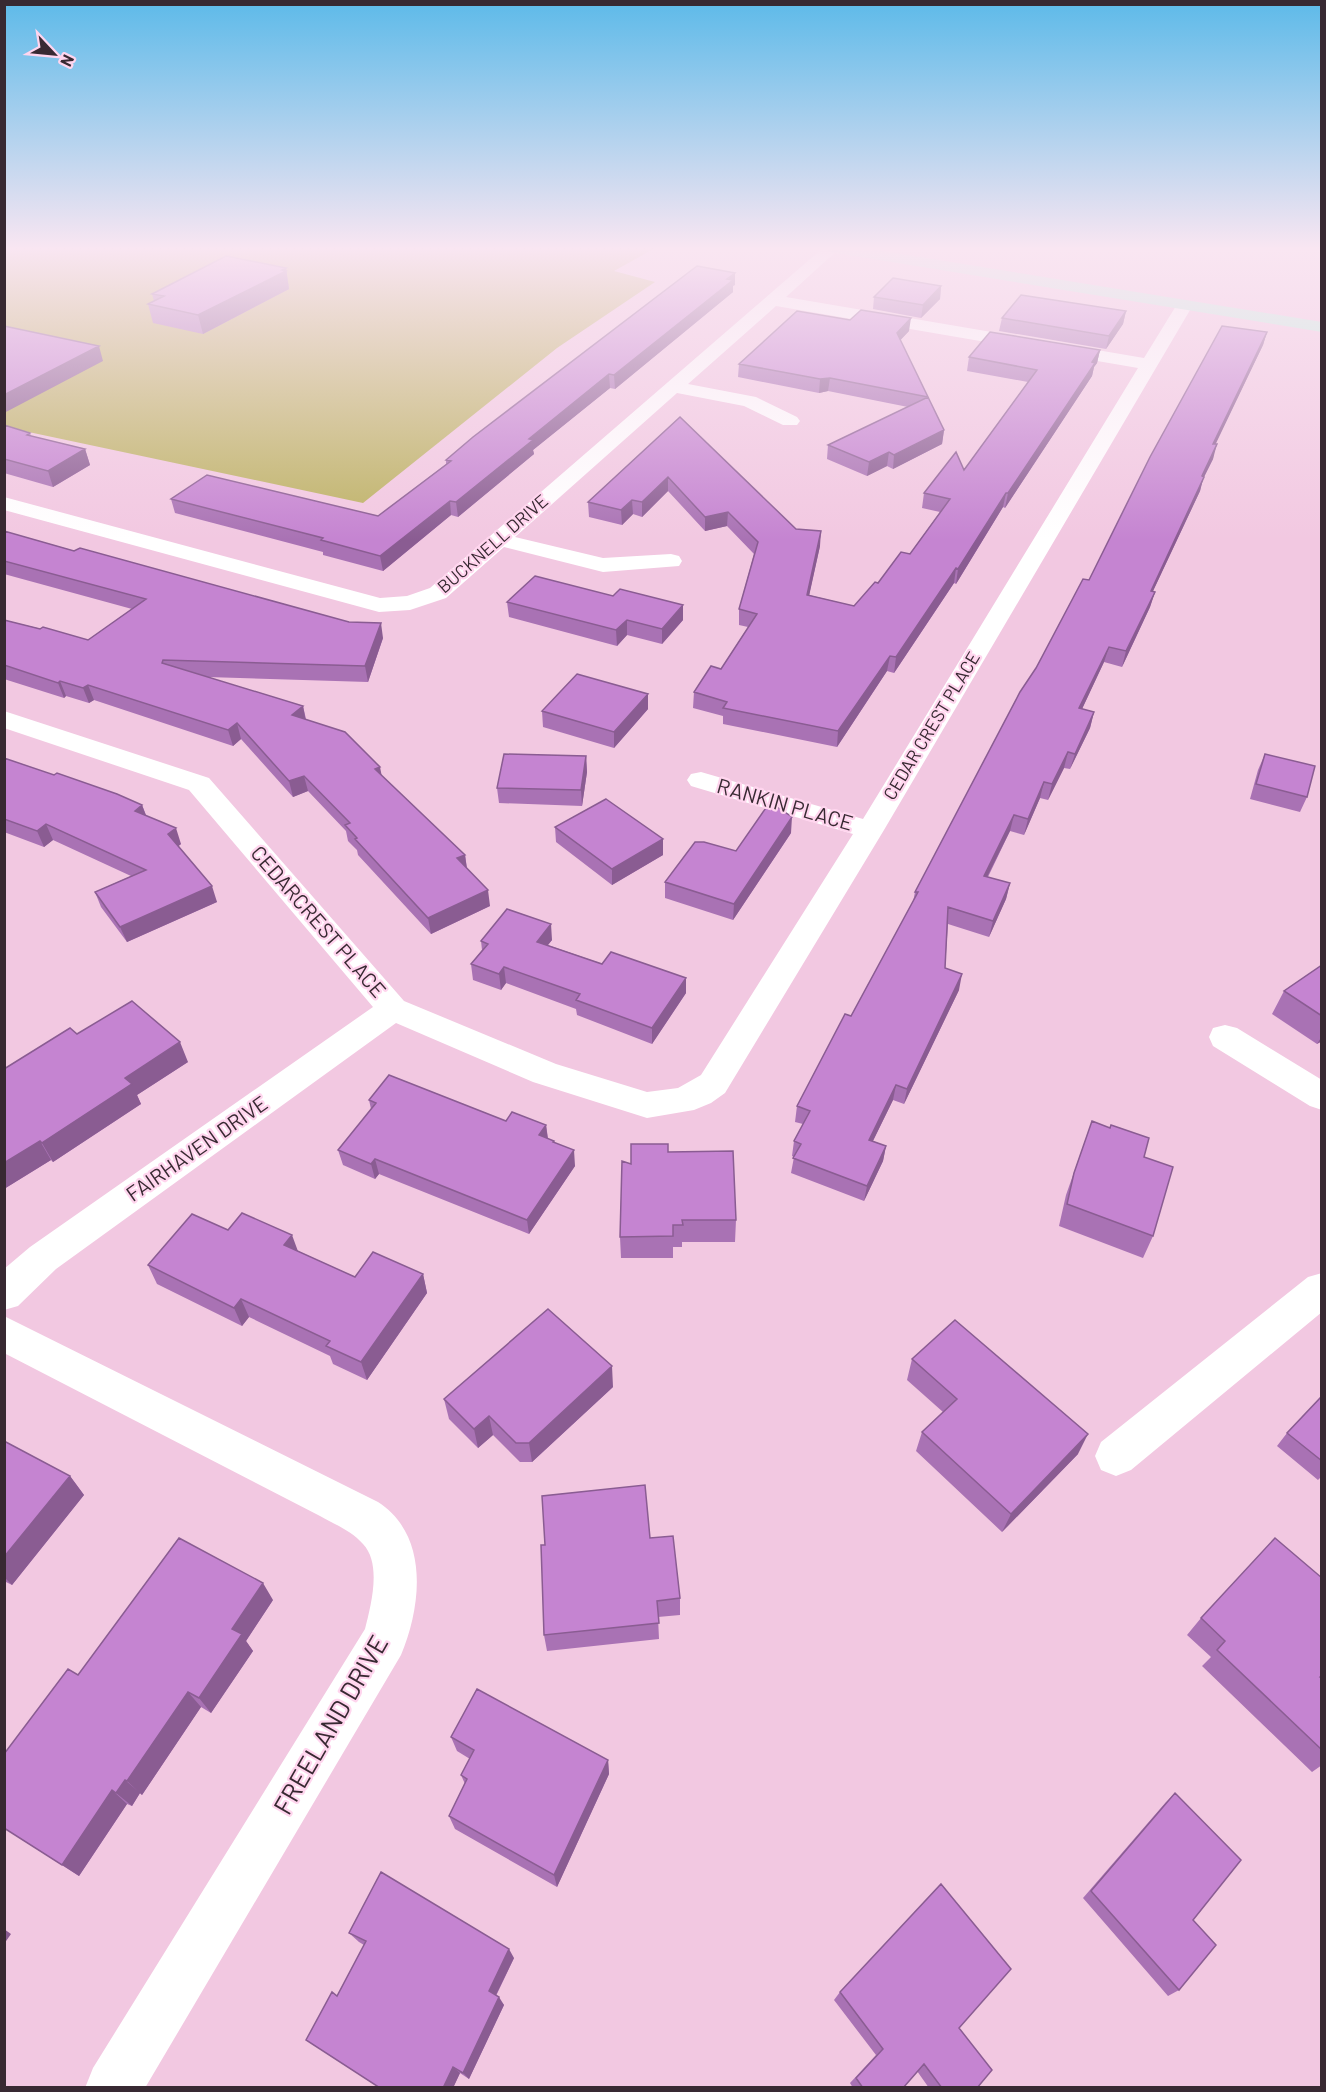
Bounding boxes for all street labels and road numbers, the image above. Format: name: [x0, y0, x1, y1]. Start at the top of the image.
street label: BUCKNELL DRIVE: [432, 489, 552, 597]
street label: CEDAR CREST PLACE: [878, 647, 984, 804]
street label: RANKIN PLACE: [714, 772, 856, 835]
street label: CEDARCREST PLACE: [246, 840, 392, 1002]
street label: FAIRHAVEN DRIVE: [121, 1090, 272, 1206]
street label: FREELAND DRIVE: [266, 1629, 394, 1819]

